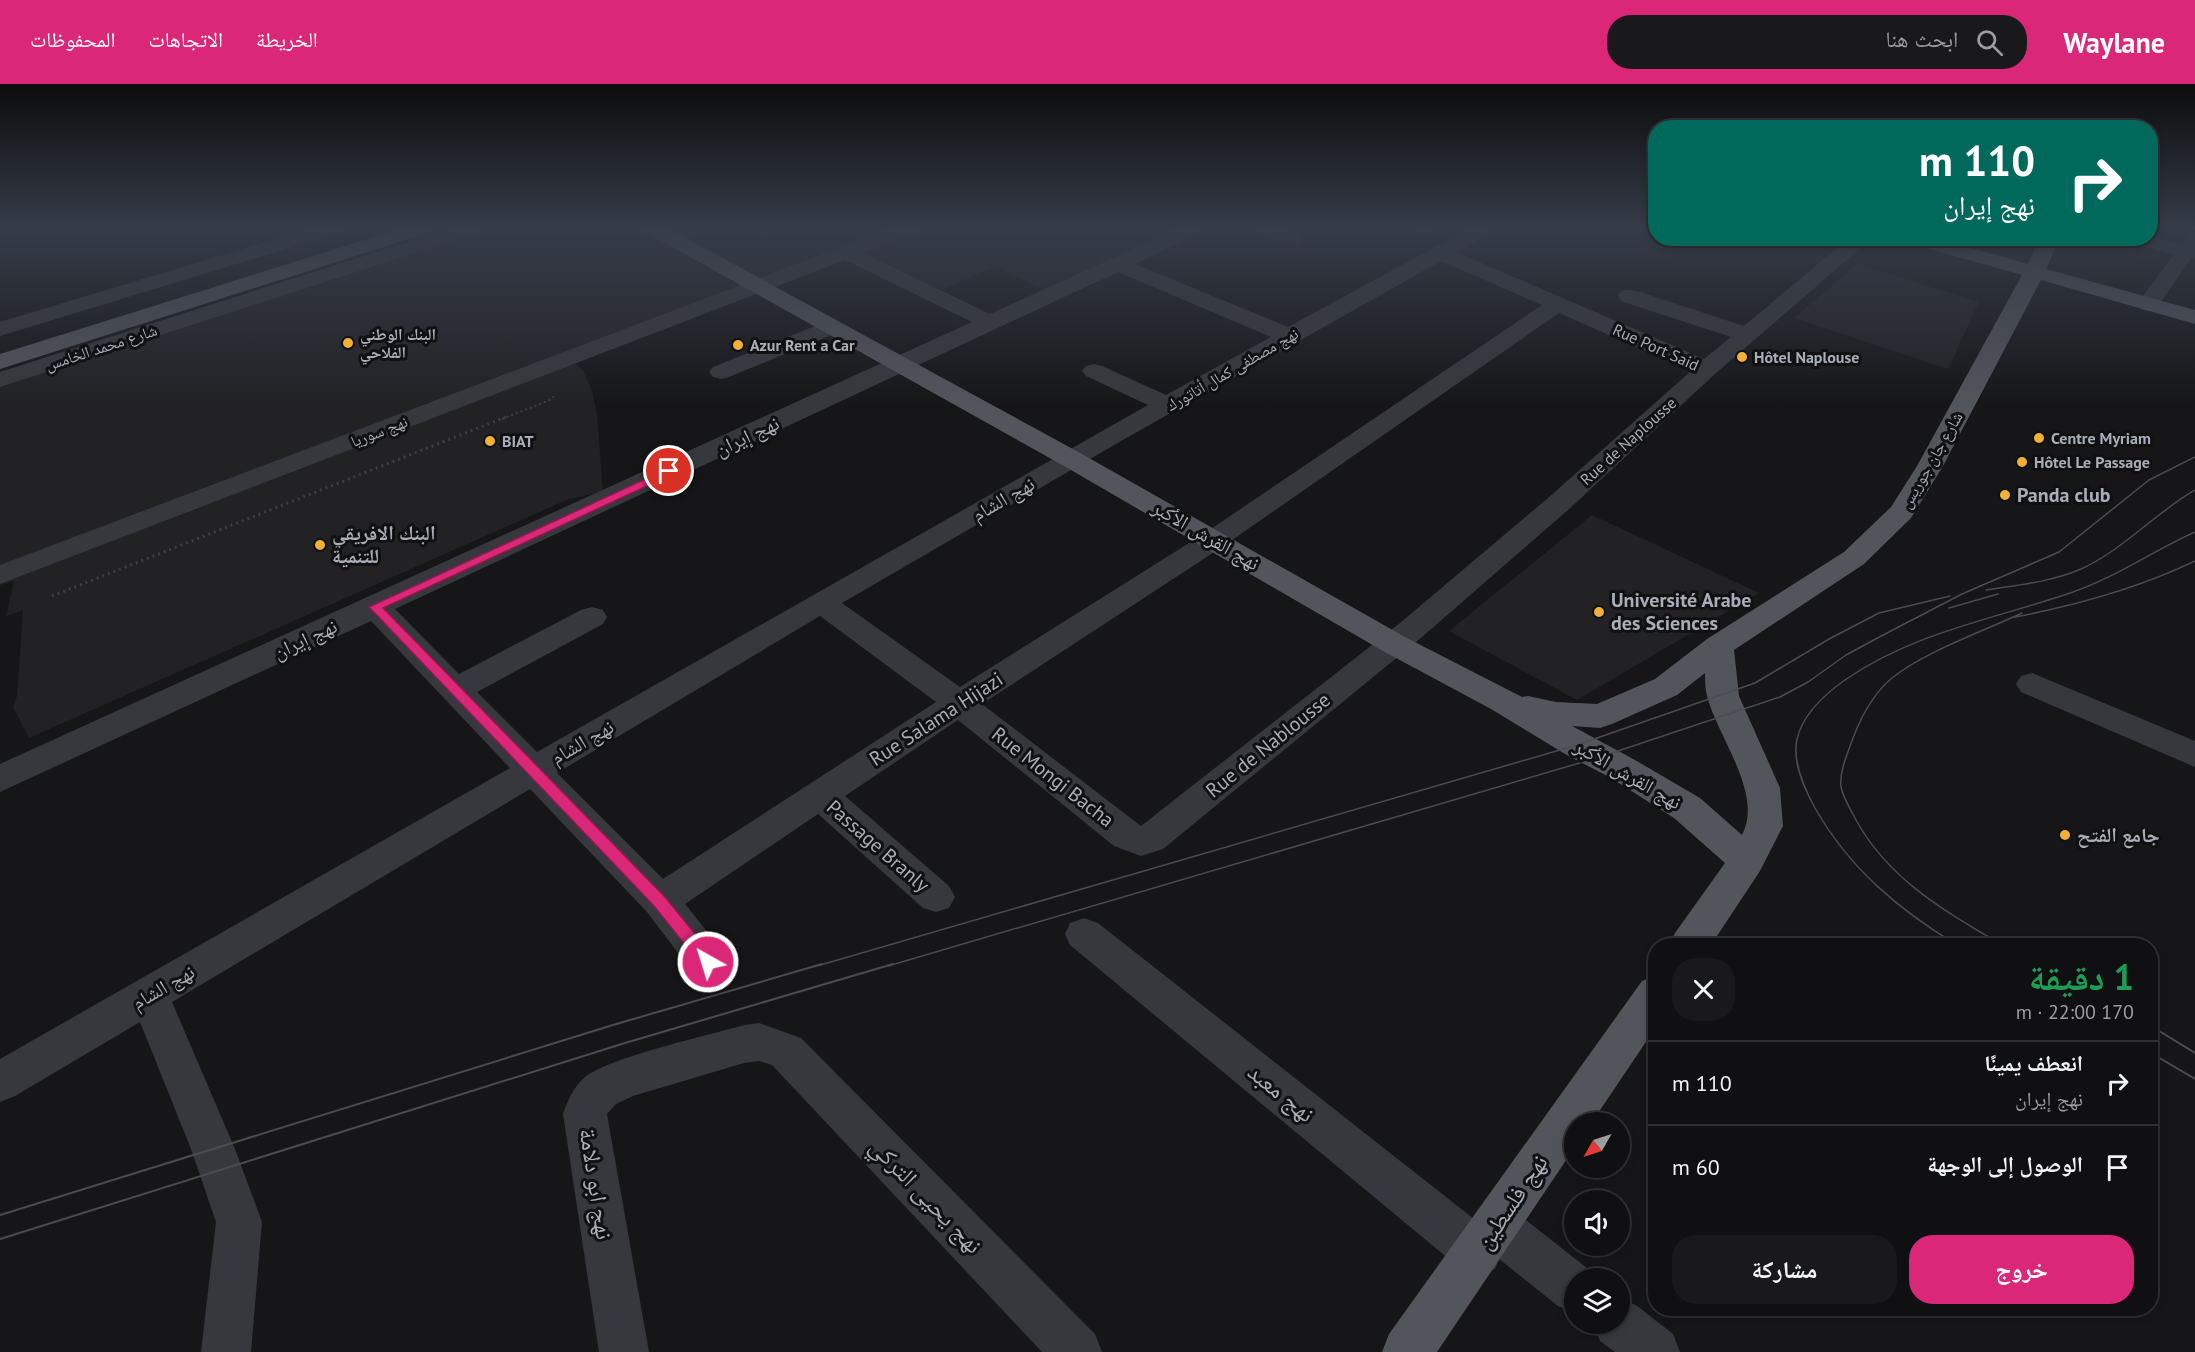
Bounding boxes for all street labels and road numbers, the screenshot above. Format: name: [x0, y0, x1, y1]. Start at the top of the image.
street label: شارع محمد الخامس: [42, 319, 160, 375]
street label: Rue Port Said: [1610, 319, 1702, 375]
street label: نهج مصطفى كمال أتاتورك: [1162, 323, 1302, 416]
street label: Rue de Naplousse: [1576, 393, 1680, 489]
street label: شارع جان جوريس: [1895, 408, 1968, 512]
street label: نهج إيران: [711, 410, 784, 463]
street label: نهج سوريا: [348, 411, 411, 452]
street label: نهج الشام: [967, 471, 1040, 528]
street label: نهج القرش الأكبر: [1147, 493, 1264, 576]
street label: نهج إيران: [269, 613, 342, 666]
street label: Rue Salama Hijazi: [864, 666, 1008, 772]
street label: Rue de Nablousse: [1200, 687, 1336, 803]
street label: نهج الشام: [546, 714, 619, 771]
street label: Rue Mongi Bacha: [987, 721, 1119, 833]
street label: نهج القرش الأكبر: [1569, 732, 1686, 815]
street label: Passage Branly: [821, 794, 935, 898]
street label: نهج الشام: [127, 959, 200, 1016]
street label: نهج معبد: [1241, 1056, 1321, 1129]
street label: نهج ابو دلامة: [572, 1126, 621, 1242]
street label: نهج يحيى التركي: [860, 1131, 989, 1263]
street label: نهج فلسطين: [1469, 1148, 1555, 1255]

